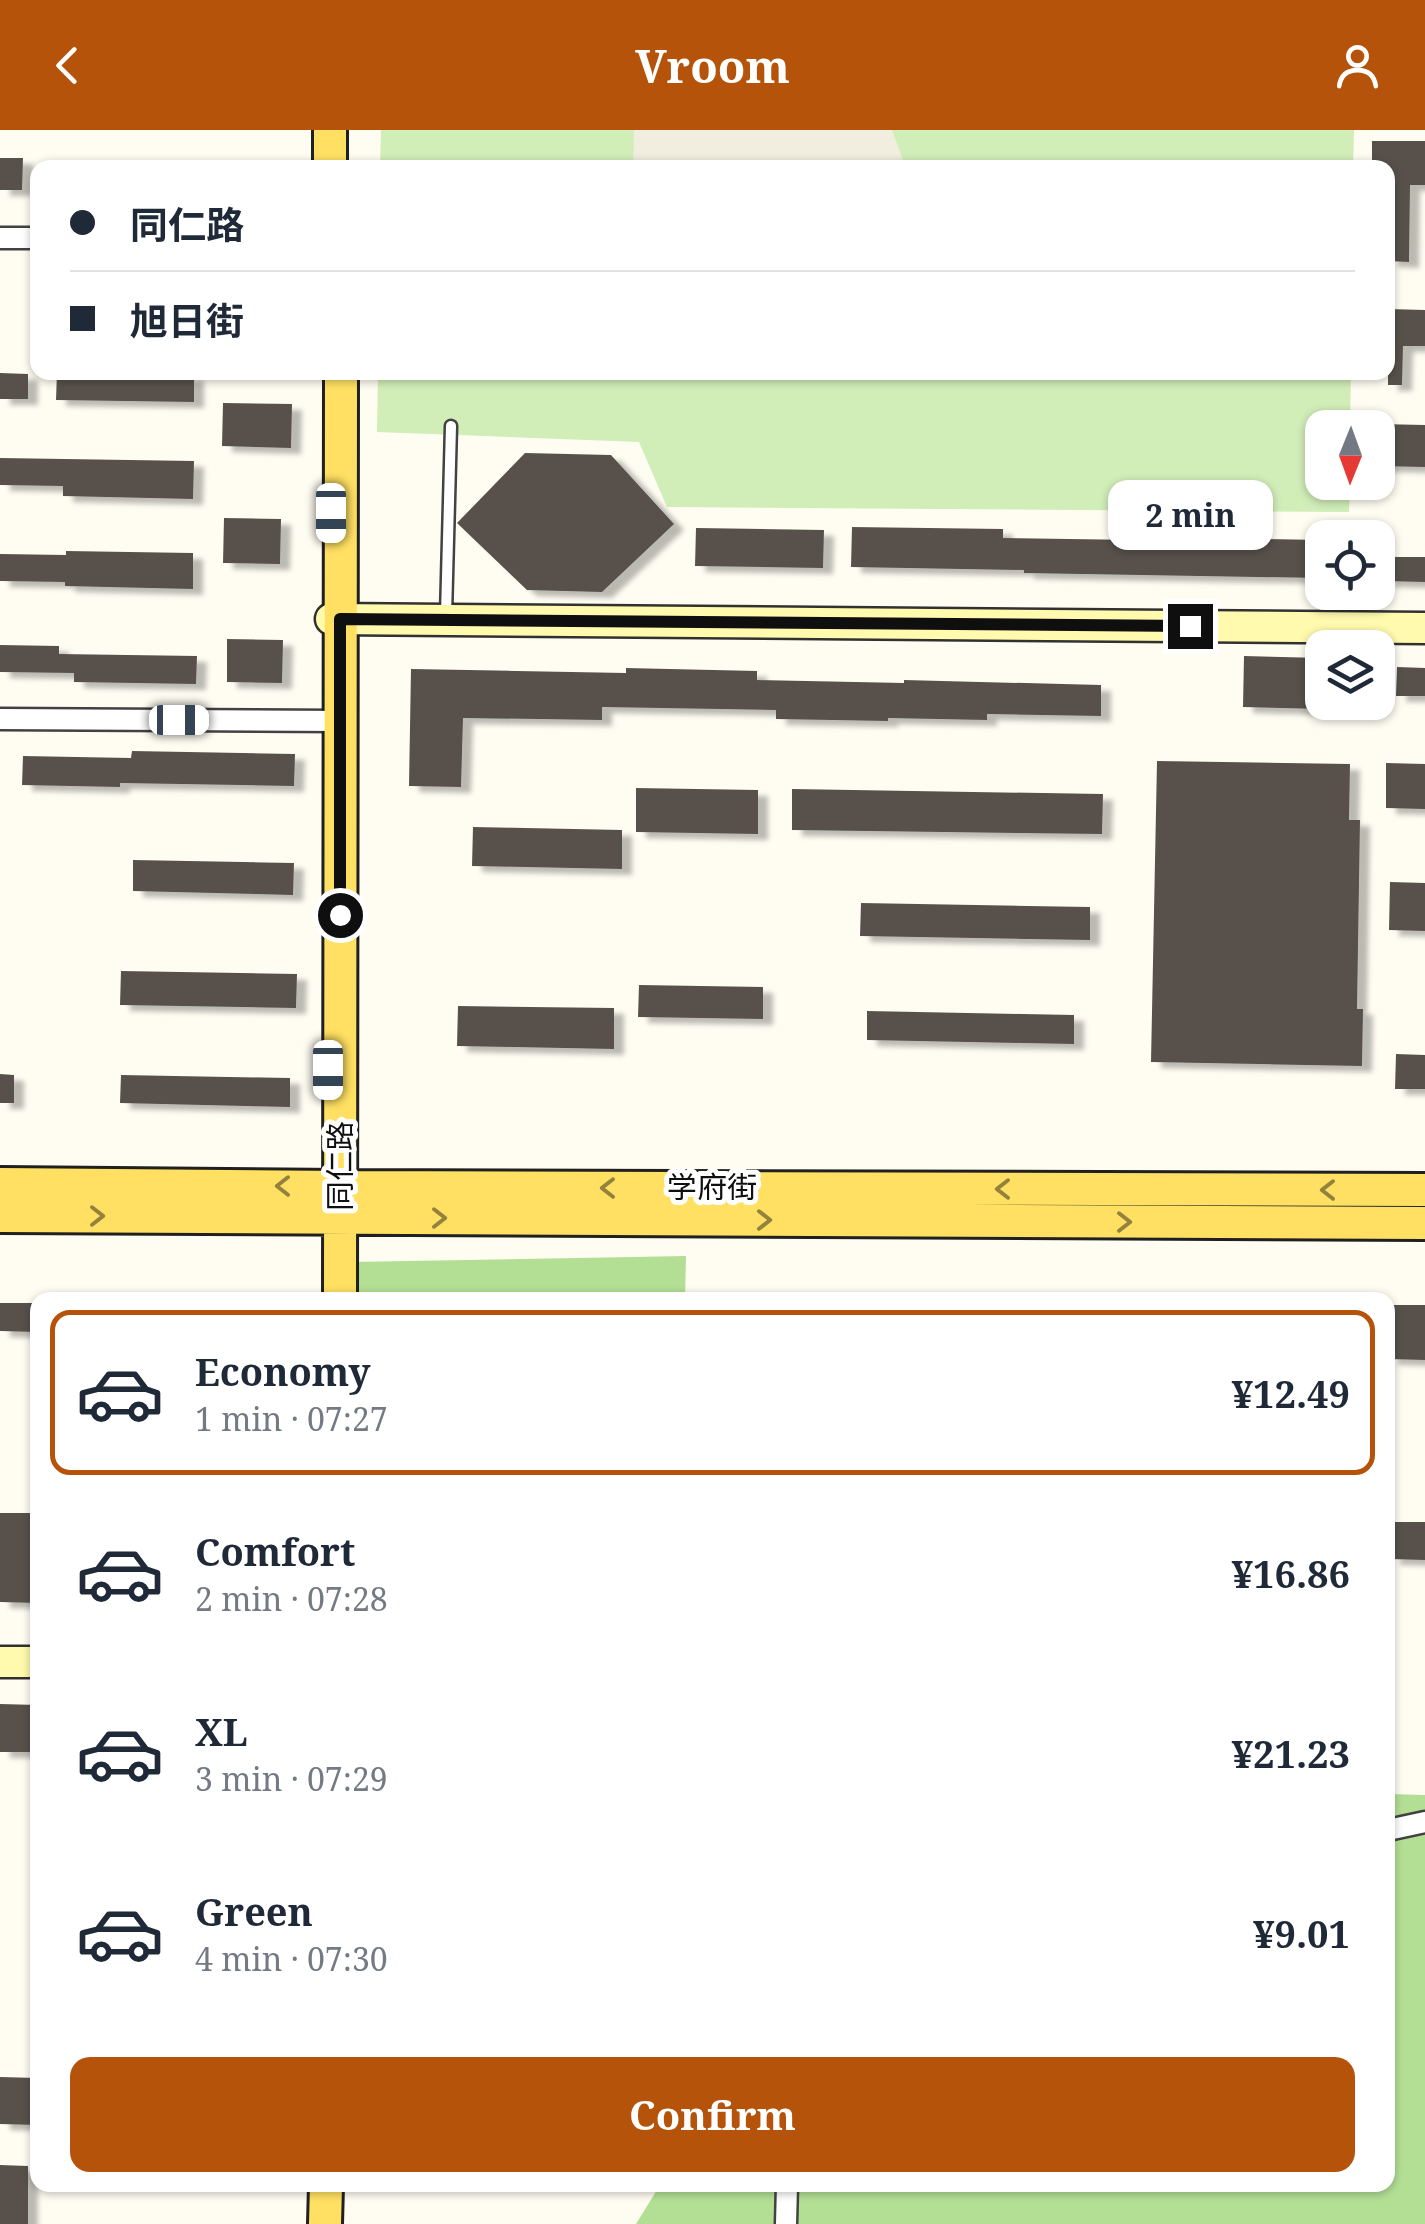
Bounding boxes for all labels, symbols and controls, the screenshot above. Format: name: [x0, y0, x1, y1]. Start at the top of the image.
text: Vroom: [635, 35, 790, 96]
icon: back: [40, 38, 95, 93]
icon: person: [1330, 38, 1385, 93]
text: 同仁路: [130, 198, 244, 250]
text: 旭日街: [130, 294, 244, 346]
north arrow: [1305, 410, 1395, 500]
map controls: [1305, 410, 1395, 720]
callout: 2 min: [1108, 481, 1272, 551]
car: [316, 483, 346, 543]
text: 2 min: [1145, 493, 1236, 536]
button: locate: [1305, 520, 1395, 610]
route end: [1168, 604, 1213, 649]
button: layers: [1305, 630, 1395, 720]
car: [149, 705, 209, 735]
route start: [318, 893, 363, 938]
car: [313, 1040, 343, 1100]
street label: 同仁路: [319, 1121, 360, 1211]
street label: 学府街: [667, 1166, 757, 1207]
one-way arrow: [274, 1175, 290, 1197]
one-way arrow: [599, 1177, 614, 1199]
one-way arrow: [994, 1178, 1010, 1200]
one-way arrow: [1319, 1179, 1334, 1201]
one-way arrow: [90, 1205, 106, 1227]
one-way arrow: [432, 1207, 447, 1229]
one-way arrow: [756, 1209, 772, 1231]
one-way arrow: [1116, 1211, 1132, 1233]
text: Economy: [195, 1345, 371, 1397]
icon: car: [75, 1348, 165, 1438]
text: ¥12.49: [1231, 1367, 1350, 1419]
text: 1 min · 07:27: [195, 1397, 388, 1440]
text: Comfort: [195, 1525, 355, 1577]
icon: car: [75, 1528, 165, 1618]
text: ¥16.86: [1231, 1547, 1350, 1599]
text: 2 min · 07:28: [195, 1577, 388, 1620]
text: XL: [195, 1705, 248, 1757]
icon: car: [75, 1708, 165, 1798]
text: ¥21.23: [1231, 1727, 1350, 1779]
text: 3 min · 07:29: [195, 1757, 388, 1800]
text: Green: [195, 1885, 313, 1937]
icon: car: [75, 1888, 165, 1978]
text: ¥9.01: [1253, 1907, 1350, 1959]
text: 4 min · 07:30: [195, 1937, 388, 1980]
button: Confirm: [70, 2057, 1355, 2172]

